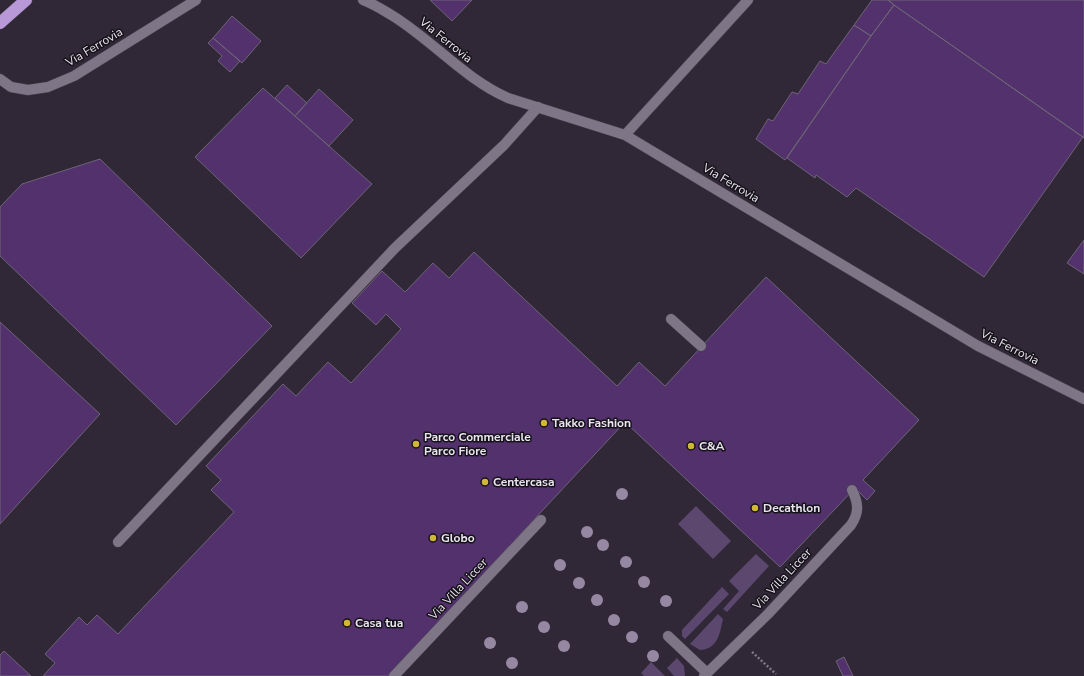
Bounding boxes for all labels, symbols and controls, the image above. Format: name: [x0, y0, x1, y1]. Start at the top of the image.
street label: Via Ferrovia: [415, 13, 476, 66]
street label: Via Ferrovia: [62, 24, 125, 71]
street label: Via Ferrovia: [699, 159, 762, 206]
street label: Via Ferrovia: [977, 325, 1042, 369]
place label: Takko Fashion: [552, 415, 631, 431]
marker: Takko Fashion: [539, 418, 549, 428]
place label: Parco Commerciale Parco Fiore: [424, 429, 531, 459]
place label: C&A: [699, 438, 725, 454]
marker: Parco Commerciale Parco Fiore: [411, 439, 421, 449]
marker: C&A: [686, 441, 696, 451]
place label: Centercasa: [493, 474, 555, 490]
marker: Centercasa: [480, 477, 490, 487]
place label: Decathlon: [763, 500, 820, 516]
marker: Decathlon: [750, 503, 760, 513]
place label: Globo: [441, 530, 475, 546]
marker: Globo: [428, 533, 438, 543]
street label: Via Villa Liccer: [749, 544, 815, 614]
street label: Via Villa Liccer: [425, 554, 491, 624]
place label: Casa tua: [355, 615, 403, 631]
marker: Casa tua: [342, 618, 352, 628]

